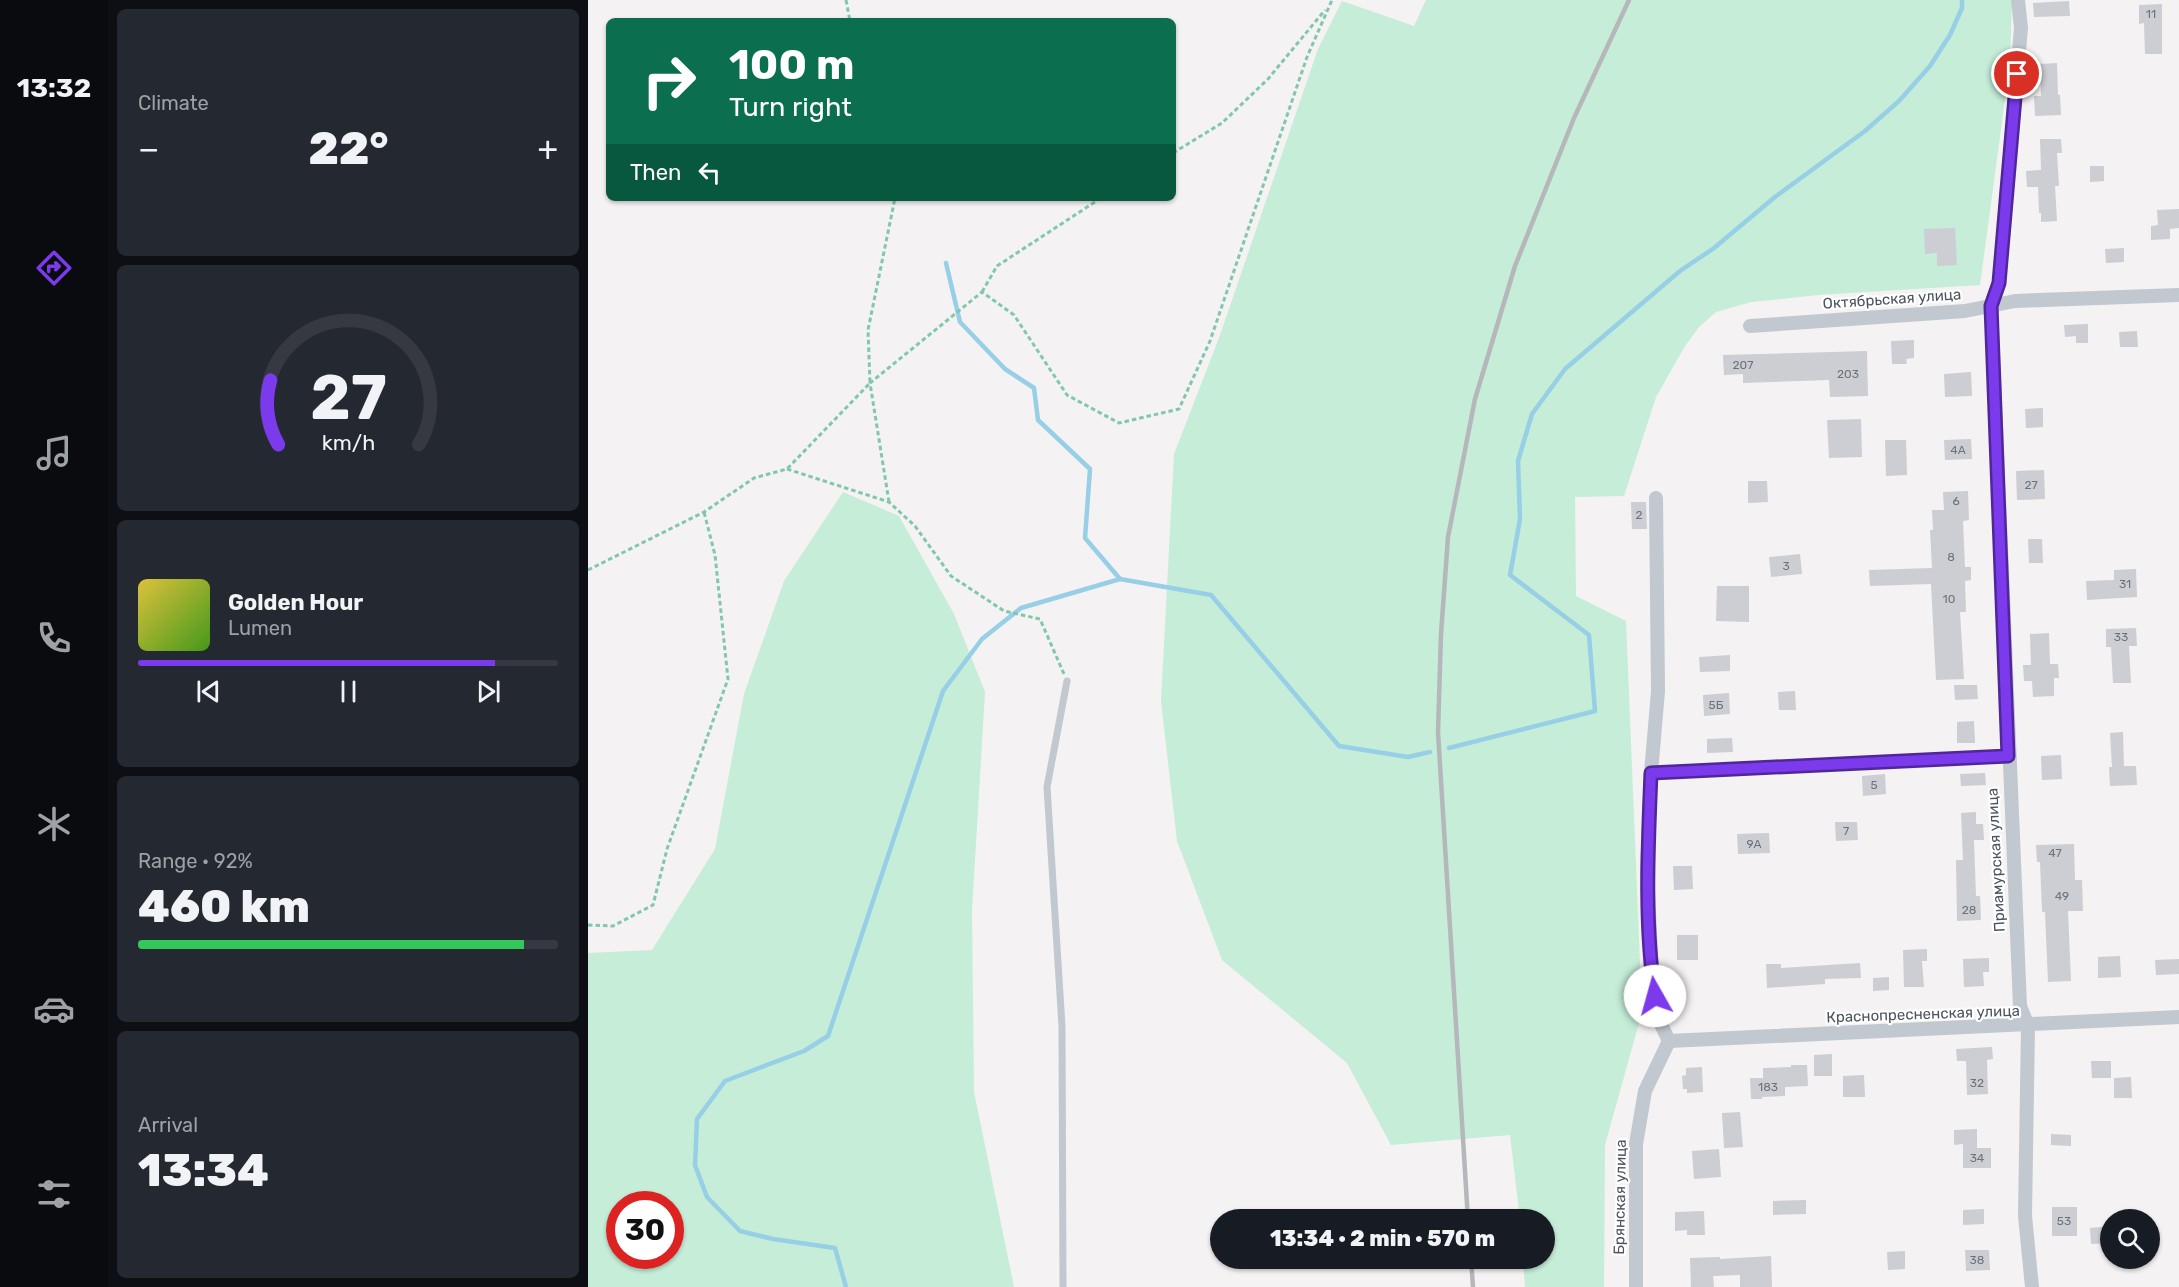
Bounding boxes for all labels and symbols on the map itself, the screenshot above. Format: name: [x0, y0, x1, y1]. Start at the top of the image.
house number: 11: [2146, 7, 2156, 21]
pin: [1991, 48, 2042, 99]
street label: Октябрьская улица: [1822, 285, 1962, 313]
house number: 207: [1733, 358, 1753, 372]
house number: 203: [1837, 367, 1859, 381]
house number: 4А: [1950, 443, 1966, 457]
house number: 27: [2024, 478, 2038, 492]
house number: 6: [1952, 494, 1960, 508]
house number: 2: [1635, 508, 1643, 522]
house number: 8: [1947, 550, 1955, 564]
house number: 3: [1782, 559, 1790, 573]
house number: 31: [2119, 577, 2131, 591]
house number: 10: [1943, 592, 1955, 606]
house number: 33: [2114, 630, 2128, 644]
house number: 5Б: [1709, 698, 1724, 712]
house number: 5: [1870, 778, 1878, 792]
street label: Приамурская улица: [1983, 788, 2009, 932]
house number: 7: [1843, 824, 1849, 838]
house number: 9А: [1746, 837, 1762, 851]
house number: 47: [2048, 846, 2062, 860]
house number: 49: [2055, 889, 2069, 903]
house number: 28: [1962, 903, 1976, 917]
position arrow: [1623, 964, 1687, 1028]
street label: Краснопресненская улица: [1826, 1002, 2020, 1026]
house number: 32: [1970, 1076, 1984, 1090]
house number: 183: [1758, 1080, 1778, 1094]
street label: Брянская улица: [1610, 1139, 1630, 1255]
house number: 34: [1970, 1151, 1985, 1165]
speed limit sign: 30: [606, 1191, 684, 1269]
house number: 53: [2057, 1214, 2071, 1228]
house number: 38: [1970, 1253, 1984, 1267]

